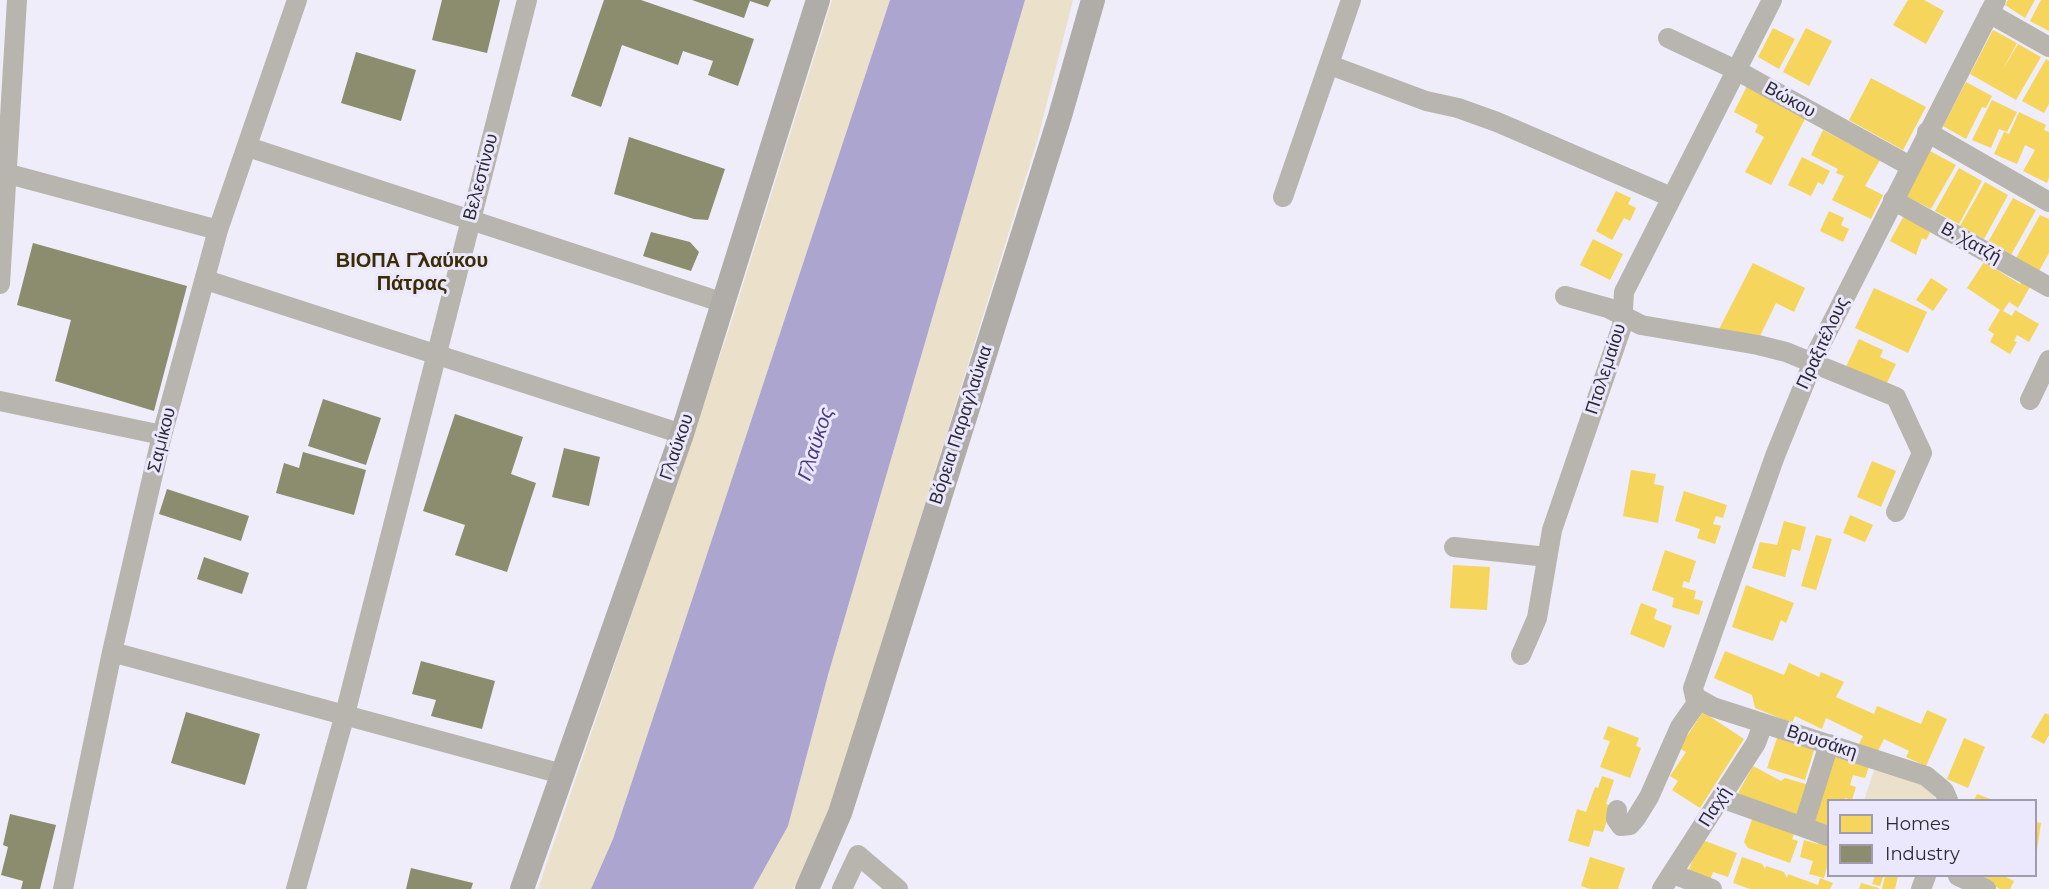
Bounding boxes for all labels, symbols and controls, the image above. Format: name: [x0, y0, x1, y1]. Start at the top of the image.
street label: Βώκου: [1761, 77, 1819, 123]
street label: Βελεστίνου: [459, 131, 503, 223]
street label: Β. Χατζή: [1937, 218, 2005, 268]
district label: ΒΙΟΠΑ Γλαύκου Πάτρας: [336, 249, 488, 296]
street label: Πραξιτέλους: [1792, 294, 1854, 392]
street label: Πτολεμαίου: [1581, 321, 1631, 417]
street label: Βόρεια Παραγλαύκια: [925, 343, 997, 507]
water label: Γλαύκος: [793, 404, 839, 484]
street label: Σαμίκου: [143, 405, 181, 475]
street label: Γλαύκου: [656, 411, 698, 483]
street label: Βρυσάκη: [1784, 721, 1860, 763]
street label: Παχή: [1694, 783, 1736, 831]
legend: [1827, 799, 2037, 877]
text: Homes: [1885, 813, 1950, 835]
text: Industry: [1885, 843, 1960, 865]

